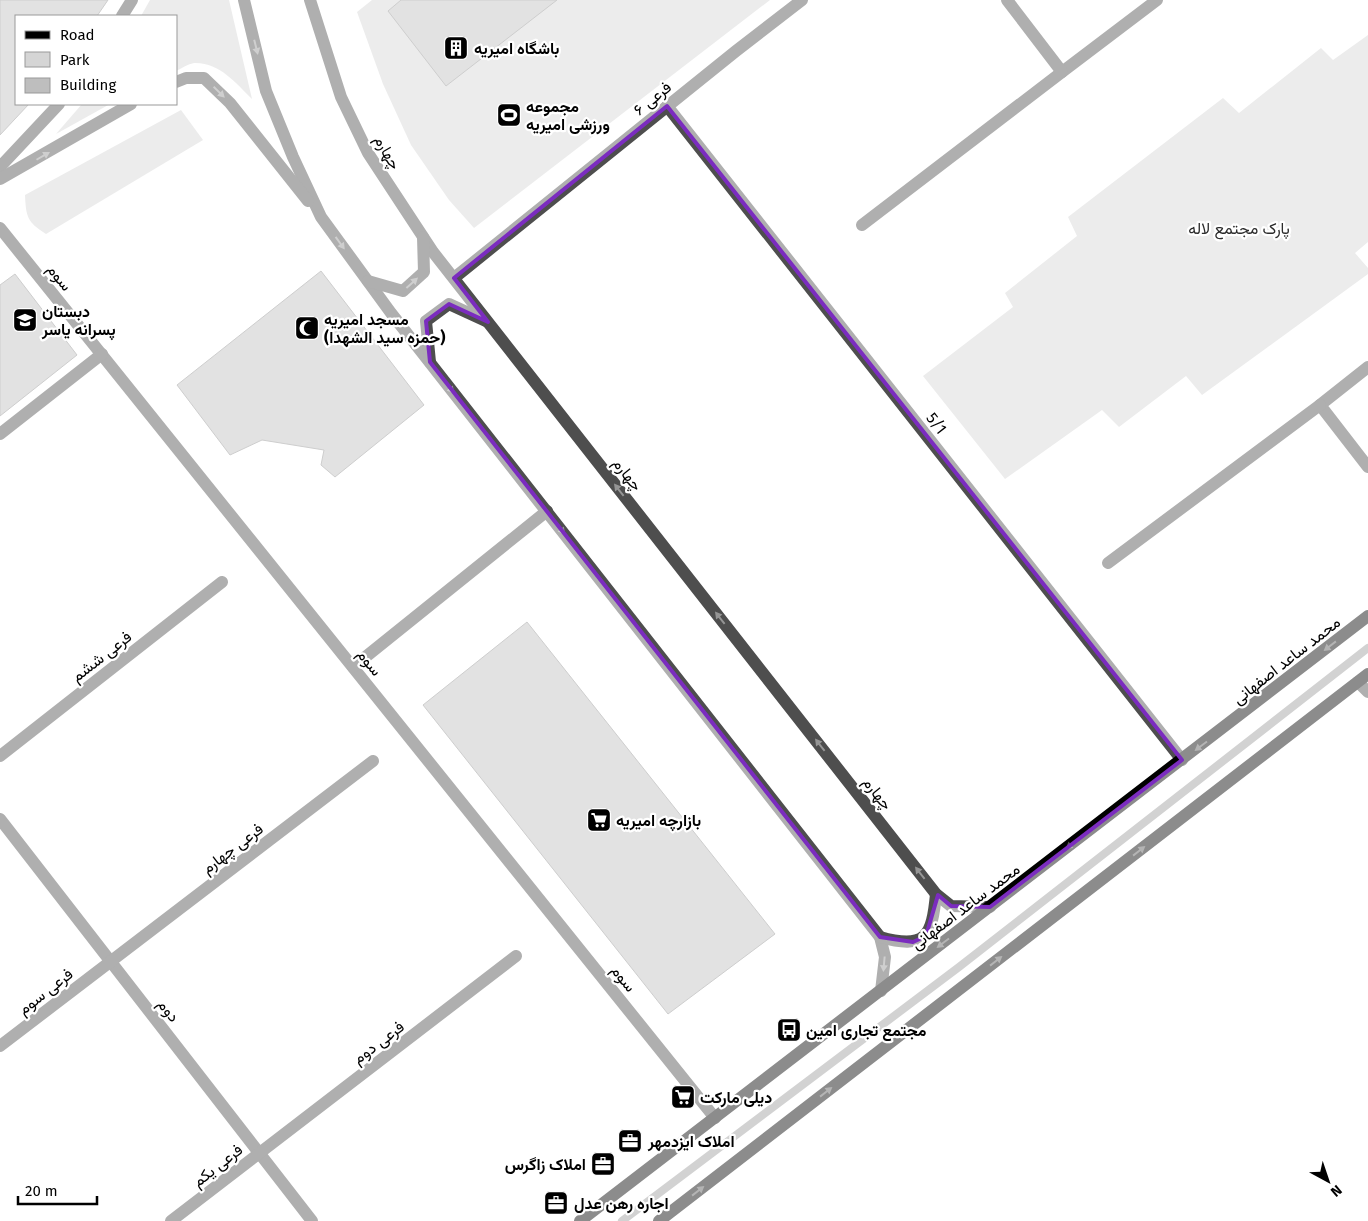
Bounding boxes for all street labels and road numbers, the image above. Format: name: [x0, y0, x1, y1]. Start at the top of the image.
street label: فرعی ۶: [630, 77, 676, 120]
street label: چهارم: [368, 132, 405, 174]
street label: سوم: [42, 260, 76, 295]
street label: 5/1: [922, 409, 951, 438]
street label: چهارم: [607, 454, 647, 496]
street label: محمد ساعد اصفهانی: [1229, 612, 1345, 709]
street label: فرعی ششم: [67, 627, 136, 687]
street label: سوم: [352, 645, 386, 680]
street label: چهارم: [857, 773, 897, 815]
street label: فرعی چهارم: [198, 819, 268, 879]
street label: محمد ساعد اصفهانی: [907, 859, 1024, 954]
street label: سوم: [606, 961, 640, 996]
street label: فرعی سوم: [14, 964, 77, 1020]
street label: دوم: [153, 995, 184, 1026]
street label: فرعی دوم: [349, 1017, 408, 1069]
street label: فرعی یکم: [188, 1140, 247, 1192]

